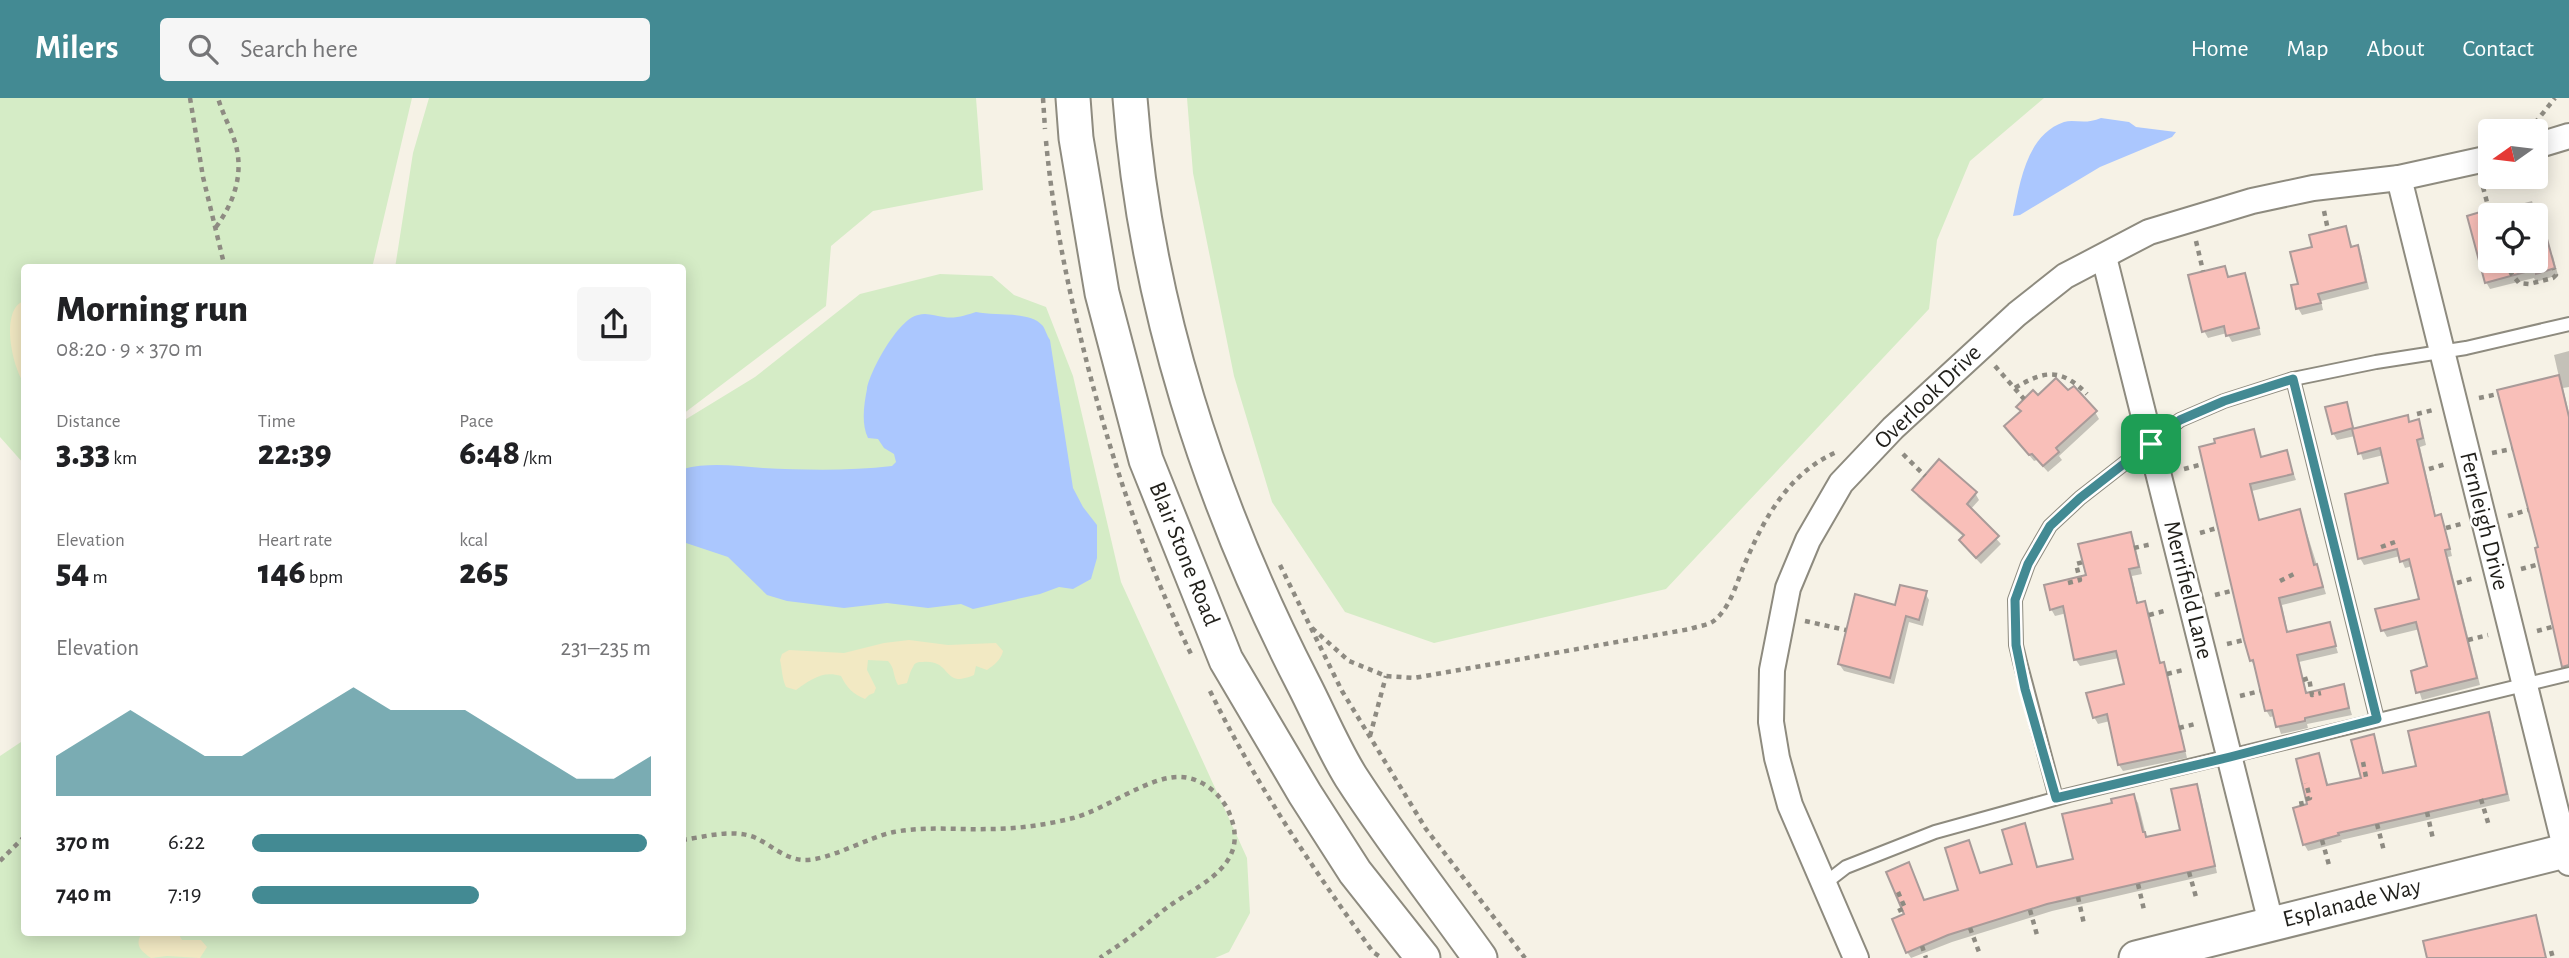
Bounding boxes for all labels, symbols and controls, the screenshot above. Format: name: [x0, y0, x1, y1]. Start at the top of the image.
search box: [160, 18, 650, 81]
icon: search: [184, 30, 222, 68]
text: Milers: [35, 32, 118, 65]
text: Search here: [240, 36, 358, 62]
text: Home: [2191, 37, 2249, 61]
text: Map: [2287, 37, 2329, 61]
text: About: [2367, 37, 2424, 61]
text: Contact: [2462, 37, 2534, 61]
north arrow: [2478, 119, 2548, 189]
map controls: [2478, 119, 2548, 273]
button: locate: [2478, 203, 2548, 273]
button: share: [577, 287, 651, 361]
text: Morning run: [56, 291, 248, 329]
text: 08:20 · 9 × 370 m: [56, 338, 203, 361]
street label: Overlook Drive: [1870, 340, 1986, 454]
text: Distance: [56, 412, 120, 431]
text: Time: [258, 412, 296, 431]
text: Pace: [459, 412, 494, 431]
pin: [2121, 414, 2181, 474]
icon: arrive: [2132, 425, 2170, 463]
text: 3.33: [56, 436, 110, 471]
text: 22:39: [258, 436, 332, 471]
text: 6:48: [459, 436, 520, 471]
text: km: [110, 449, 137, 468]
text: /km: [520, 449, 552, 468]
street label: Fernleigh Drive: [2455, 449, 2513, 593]
street label: Blair Stone Road: [1144, 479, 1224, 629]
street label: Merrifield Lane: [2159, 518, 2217, 662]
text: Elevation: [56, 531, 125, 550]
text: Heart rate: [258, 531, 332, 550]
text: kcal: [459, 531, 488, 550]
text: 54: [56, 555, 89, 590]
text: 146: [258, 555, 306, 590]
text: 265: [459, 555, 509, 590]
text: m: [89, 568, 108, 587]
text: bpm: [306, 568, 343, 587]
text: Elevation: [56, 637, 139, 660]
text: 231–235 m: [560, 637, 651, 660]
text: 370 m: [56, 831, 110, 854]
text: 6:22: [168, 831, 205, 854]
street label: Esplanade Way: [2280, 874, 2424, 932]
text: 740 m: [56, 883, 112, 906]
text: 7:19: [168, 883, 202, 906]

